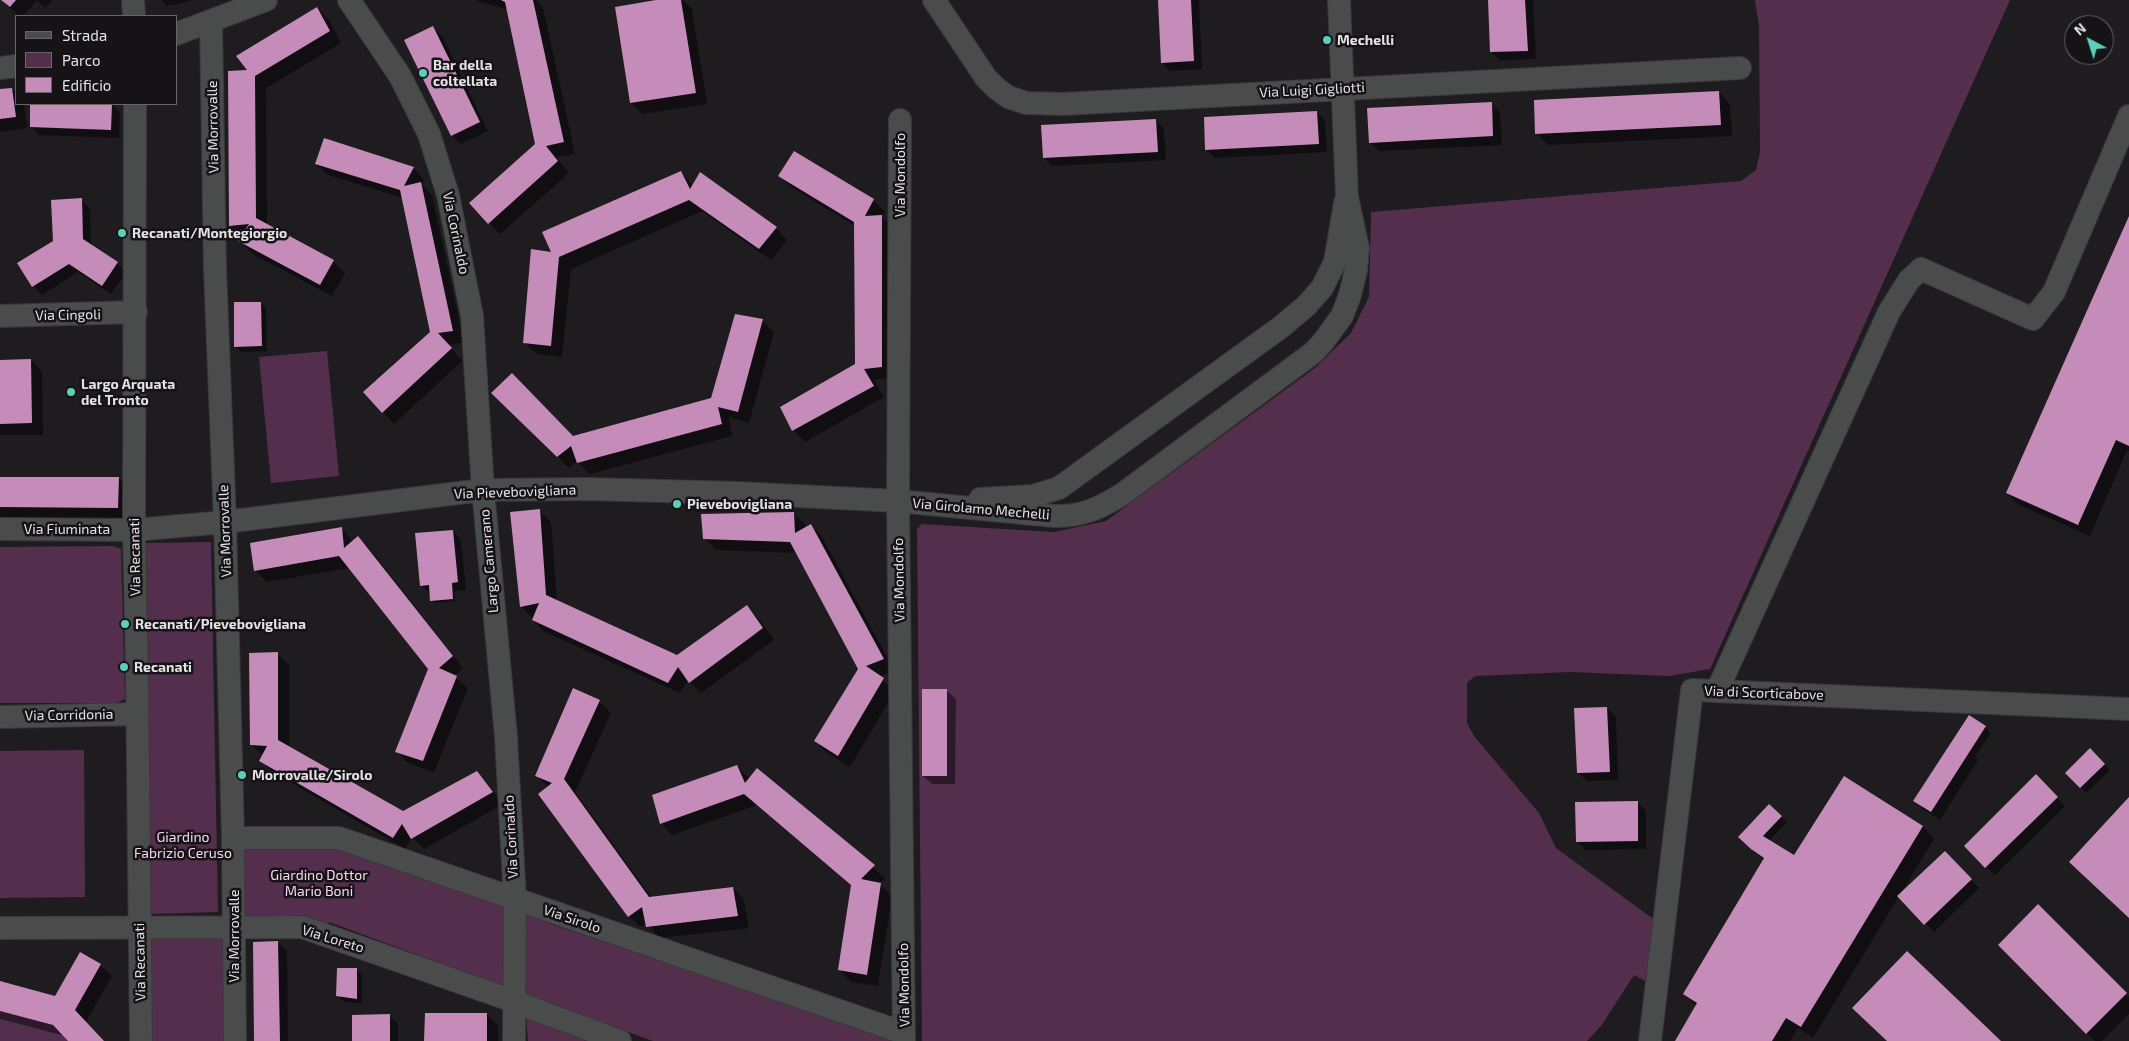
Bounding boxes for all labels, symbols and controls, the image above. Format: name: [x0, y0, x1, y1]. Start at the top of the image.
legend: [15, 15, 178, 105]
north arrow: [2064, 15, 2114, 65]
text: N: [2070, 19, 2089, 39]
text: Strada: [62, 26, 107, 44]
place label: Mechelli: [1337, 32, 1394, 48]
marker: Mechelli: [1321, 34, 1333, 46]
text: Parco: [62, 51, 101, 69]
place label: Bar della coltellata: [433, 57, 497, 90]
marker: Bar della coltellata: [417, 67, 429, 79]
text: Edificio: [62, 76, 111, 94]
street label: Via Luigi Gigliotti: [1259, 79, 1365, 101]
street label: Via Morrovalle: [204, 80, 222, 174]
street label: Via Mondolfo: [892, 133, 908, 217]
street label: Via Corinaldo: [439, 190, 473, 276]
place label: Recanati/Montegiorgio: [132, 225, 287, 241]
marker: Recanati/Montegiorgio: [116, 227, 128, 239]
street label: Via Cingoli: [35, 306, 101, 324]
place label: Largo Arquata del Tronto: [81, 376, 175, 408]
marker: Largo Arquata del Tronto: [65, 386, 77, 398]
street label: Via Pievebovigliana: [453, 481, 577, 503]
street label: Via Morrovalle: [215, 484, 235, 578]
street label: Via Girolamo Mechelli: [912, 495, 1050, 523]
place label: Pievebovigliana: [687, 496, 792, 512]
marker: Pievebovigliana: [671, 498, 683, 510]
street label: Largo Camerano: [476, 508, 502, 614]
street label: Via Recanati: [126, 518, 144, 596]
street label: Via Fiuminata: [24, 521, 110, 537]
street label: Via Mondolfo: [890, 538, 908, 622]
place label: Recanati/Pievebovigliana: [135, 616, 306, 632]
marker: Recanati/Pievebovigliana: [119, 618, 131, 630]
place label: Recanati: [134, 659, 192, 675]
marker: Recanati: [118, 661, 130, 673]
street label: Via di Scorticabove: [1704, 683, 1824, 703]
street label: Via Corridonia: [25, 706, 113, 724]
place label: Morrovalle/Sirolo: [252, 767, 373, 783]
marker: Morrovalle/Sirolo: [236, 769, 248, 781]
street label: Via Corinaldo: [500, 795, 522, 879]
park label: Giardino Fabrizio Ceruso: [134, 829, 232, 862]
park label: Giardino Dottor Mario Boni: [270, 867, 368, 900]
street label: Via Morrovalle: [226, 890, 242, 982]
street label: Via Sirolo: [541, 901, 603, 937]
street label: Via Loreto: [300, 922, 366, 956]
street label: Via Recanati: [131, 923, 149, 1001]
street label: Via Mondolfo: [895, 943, 913, 1027]

